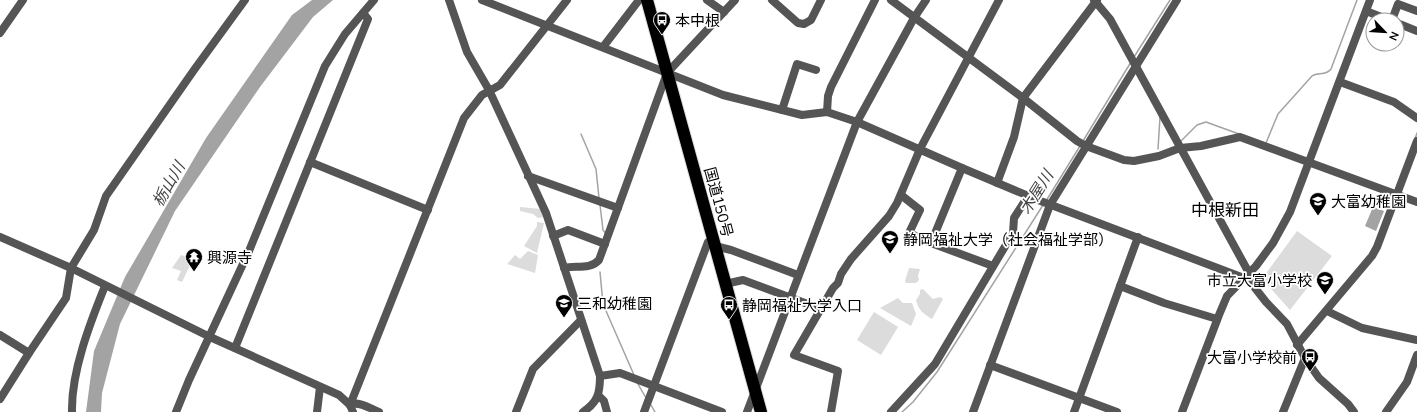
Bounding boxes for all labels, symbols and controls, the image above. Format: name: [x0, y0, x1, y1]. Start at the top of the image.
bus stop icon: 本中根: [652, 10, 672, 35]
place label: 本中根: [675, 11, 720, 30]
north arrow: [1365, 12, 1405, 52]
text: N: [1386, 30, 1402, 43]
water label: 栃山川: [147, 156, 190, 210]
street label: 国道150号: [701, 165, 737, 239]
water label: 木屋川: [1015, 165, 1058, 218]
school or university icon: 大富幼稚園: [1308, 191, 1328, 216]
place label: 大富幼稚園: [1331, 192, 1406, 211]
district label: 中根新田: [1191, 199, 1259, 220]
school or university icon: 静岡福祉大学（社会福祉学部）: [880, 229, 900, 254]
place label: 静岡福祉大学（社会福祉学部）: [903, 230, 1113, 249]
temple icon: 興源寺: [184, 247, 204, 272]
place label: 興源寺: [207, 248, 252, 267]
school or university icon: 市立大富小学校: [1315, 270, 1335, 295]
place label: 市立大富小学校: [1207, 271, 1312, 290]
school or university icon: 三和幼稚園: [554, 293, 574, 318]
place label: 三和幼稚園: [577, 294, 652, 313]
bus stop icon: 静岡福祉大学入口: [719, 295, 739, 320]
place label: 静岡福祉大学入口: [742, 296, 862, 315]
bus stop icon: 大富小学校前: [1300, 347, 1320, 372]
place label: 大富小学校前: [1207, 348, 1297, 367]

